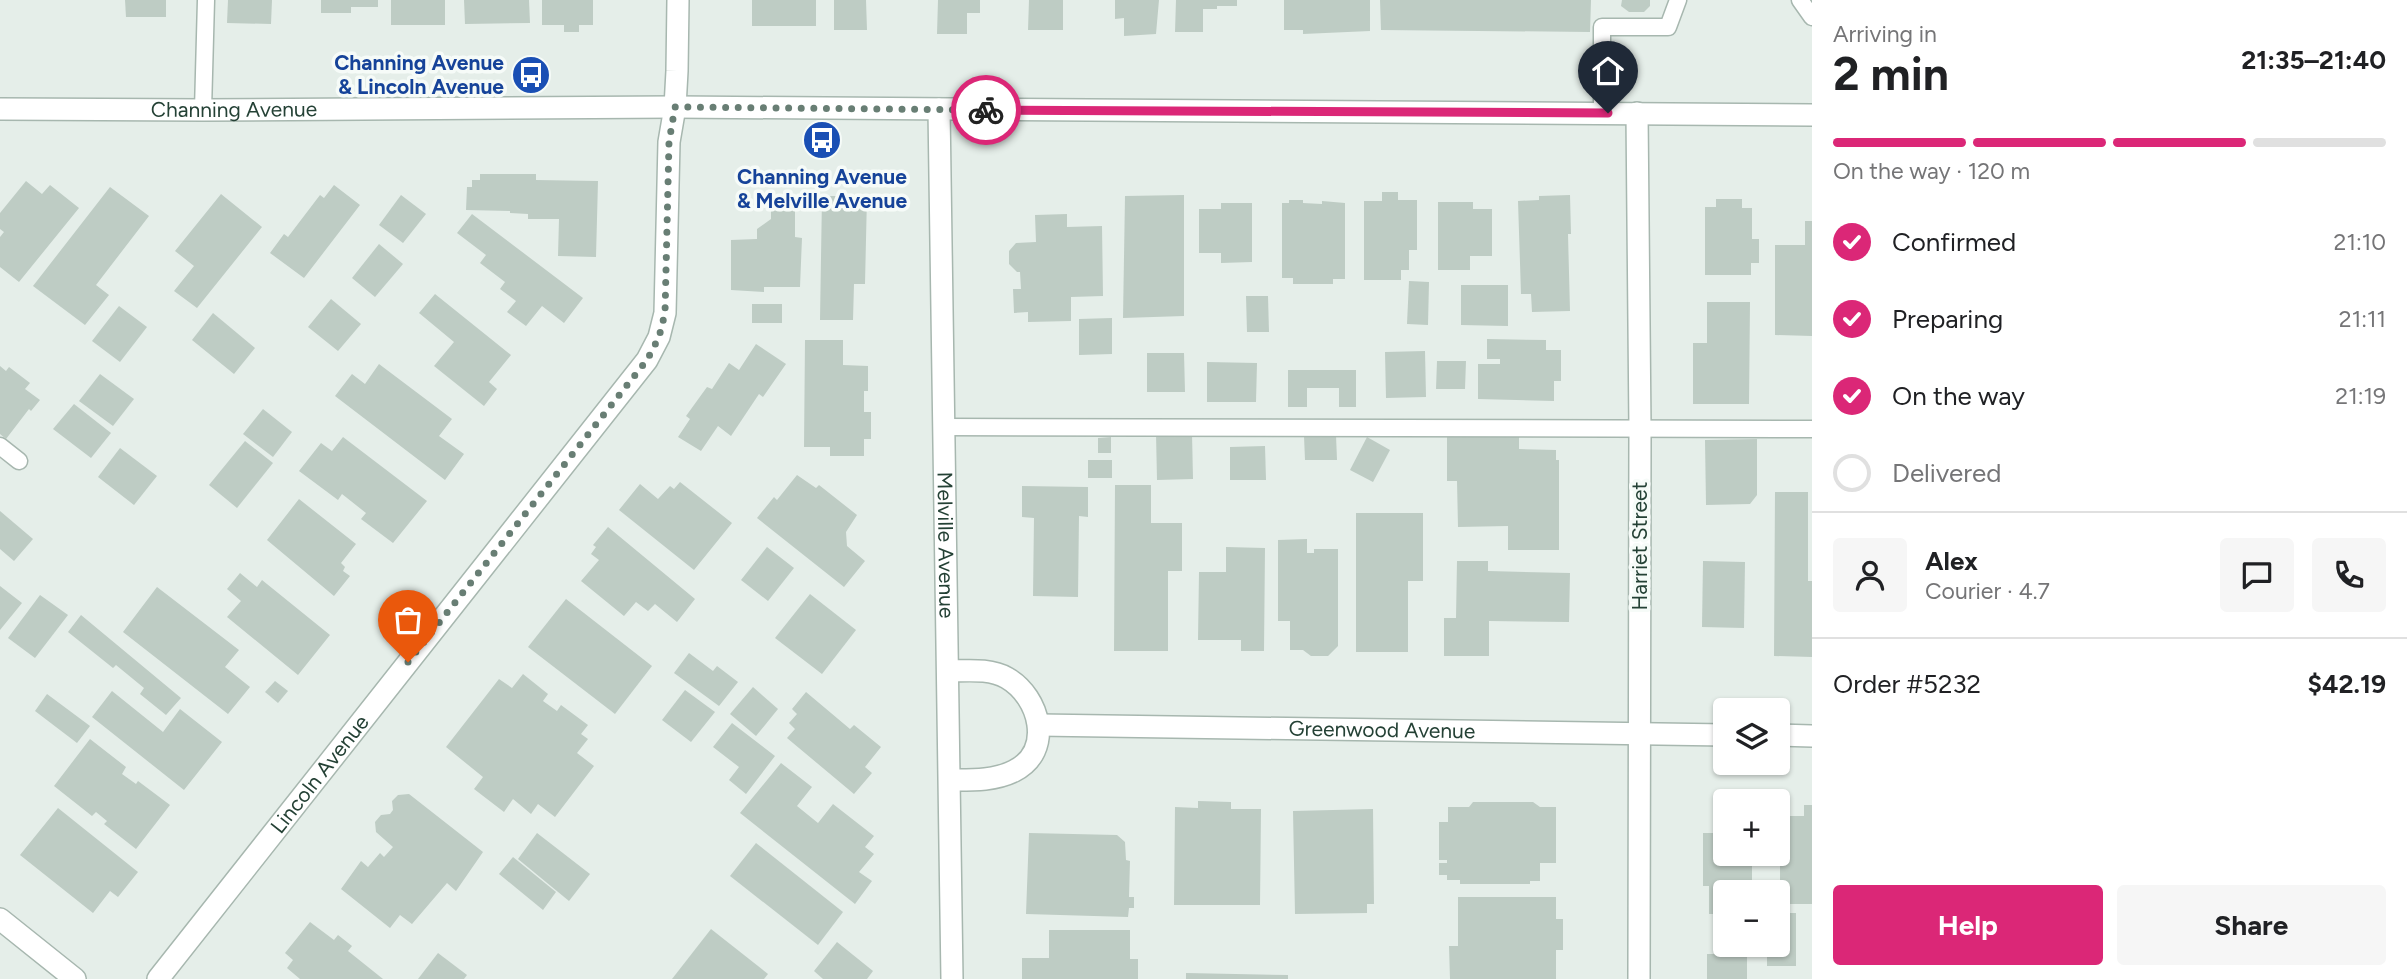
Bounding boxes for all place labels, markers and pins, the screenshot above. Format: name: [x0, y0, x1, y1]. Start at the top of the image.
pin: [1578, 41, 1638, 113]
place label: Channing Avenue & Lincoln Avenue: [334, 50, 504, 99]
bus stop icon: Channing Avenue & Lincoln Avenue: [510, 54, 552, 96]
bus stop icon: Channing Avenue & Melville Avenue: [801, 119, 843, 161]
place label: Channing Avenue & Melville Avenue: [737, 164, 907, 213]
pin: [378, 590, 438, 662]

